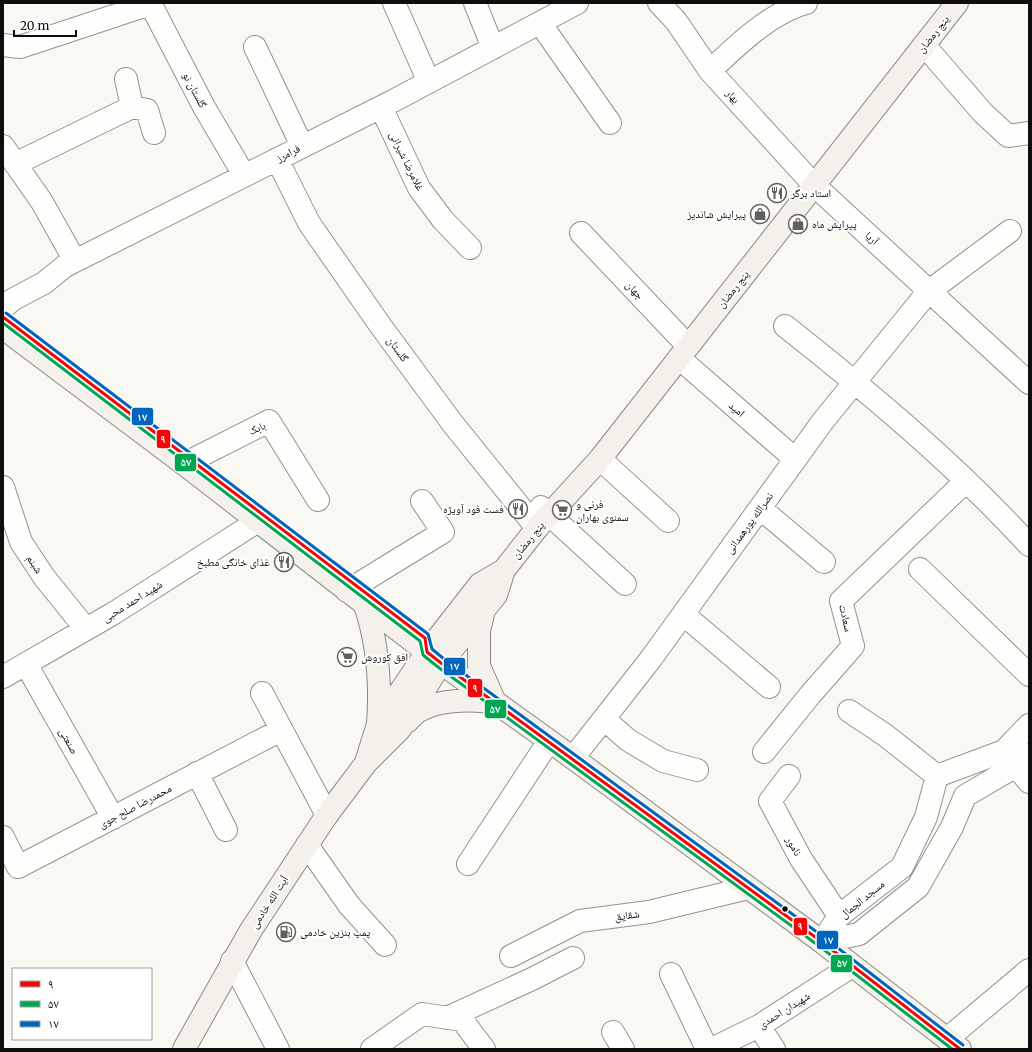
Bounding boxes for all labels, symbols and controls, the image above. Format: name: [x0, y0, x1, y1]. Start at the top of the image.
scale bar: [14, 12, 76, 38]
street label: پنج رمضان: [914, 12, 952, 56]
text: 20 m: [20, 18, 49, 33]
street label: گلستان نو: [180, 70, 210, 111]
street label: بهار: [722, 85, 743, 106]
street label: غلامرضا شیرانی: [387, 129, 428, 193]
street label: فرامرز: [273, 141, 303, 165]
restaurant icon: استاد برگر: [766, 182, 788, 204]
place label: استاد برگر: [790, 186, 831, 200]
shop icon: پیرایش شاندیز: [749, 203, 771, 225]
place label: پیرایش شاندیز: [686, 207, 746, 221]
shop icon: پیرایش ماه: [787, 213, 809, 235]
place label: پیرایش ماه: [812, 217, 857, 231]
street label: آریا: [862, 228, 882, 248]
street label: پنج رمضان: [714, 267, 752, 311]
street label: جهان: [623, 278, 647, 302]
street label: گلستان: [384, 334, 412, 365]
street label: امید: [726, 398, 748, 420]
line badge: ۱۷: [131, 407, 154, 426]
text: ۱۷: [137, 410, 148, 424]
street label: بابک: [246, 418, 268, 438]
line badge: ۹: [156, 429, 171, 449]
text: ۹: [160, 432, 166, 446]
line badge: ۵۷: [174, 453, 197, 472]
text: ۵۷: [181, 455, 192, 469]
street label: نصرالله پورهمدانی: [722, 489, 776, 557]
place label: فرنی و سمنوی بهاران: [576, 497, 629, 524]
restaurant icon: فست فود آویژه: [507, 498, 529, 520]
supermarket icon: فرنی و سمنوی بهاران: [551, 499, 573, 521]
place label: فست فود آویژه: [443, 502, 504, 516]
street label: پنج رمضان: [509, 518, 547, 562]
restaurant icon: غذای خانگی مطبخ: [273, 551, 295, 573]
street label: شبنم: [23, 552, 46, 577]
place label: غذای خانگی مطبخ: [197, 555, 270, 569]
street label: شهید احمد محبی: [99, 577, 165, 625]
street label: سعادت: [836, 603, 856, 633]
supermarket icon: افق کوروش: [336, 646, 358, 668]
place label: افق کوروش: [361, 650, 408, 664]
line badge: ۱۷: [443, 657, 466, 676]
text: ۱۷: [449, 659, 460, 673]
line badge: ۹: [467, 678, 483, 698]
text: ۹: [472, 681, 478, 695]
line badge: ۵۷: [484, 699, 507, 719]
text: ۵۷: [490, 702, 501, 716]
street label: صنعتی: [56, 725, 82, 757]
street label: محمدرضا صلح جوی: [96, 781, 174, 831]
street label: نامور: [782, 833, 805, 858]
street label: آیت الله خادمی: [247, 873, 291, 931]
street label: مسجد الجمال: [837, 877, 887, 921]
unlabelled marker: [780, 904, 790, 914]
street label: شقایق: [614, 906, 640, 924]
line badge: ۹: [793, 917, 808, 936]
text: ۹: [797, 919, 803, 933]
fuel station icon: پمپ بنزین خادمی: [275, 921, 297, 943]
place label: پمپ بنزین خادمی: [300, 925, 371, 939]
line badge: ۱۷: [816, 930, 839, 950]
text: ۱۷: [823, 933, 834, 947]
line badge: ۵۷: [830, 954, 853, 973]
text: ۵۷: [837, 956, 848, 970]
legend: [12, 968, 152, 1040]
text: ۹: [48, 976, 53, 991]
street label: شهیدان احمدی: [756, 989, 812, 1031]
text: ۵۷: [48, 996, 59, 1011]
text: ۱۷: [48, 1016, 59, 1031]

